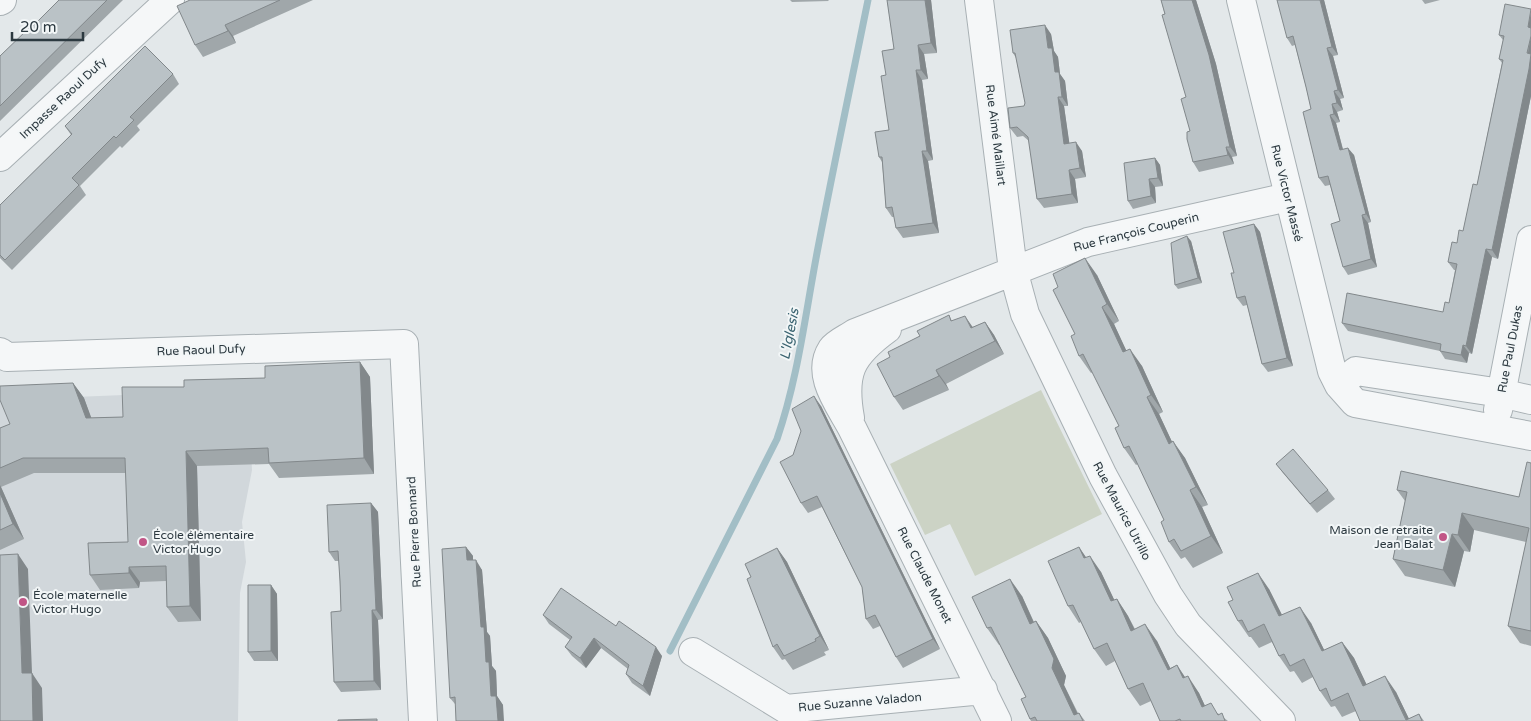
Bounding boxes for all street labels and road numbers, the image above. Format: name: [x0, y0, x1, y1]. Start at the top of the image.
street label: Impasse Raoul Dufy: [17, 54, 110, 142]
street label: Rue Aimé Maillart: [983, 84, 1009, 187]
street label: Rue Victor Massé: [1268, 143, 1306, 243]
street label: Rue François Couperin: [1072, 210, 1200, 254]
street label: Rue Paul Dukas: [1495, 304, 1525, 394]
street label: Rue Raoul Dufy: [156, 341, 246, 359]
street label: Rue Maurice Utrillo: [1090, 459, 1154, 563]
street label: Rue Pierre Bonnard: [404, 476, 424, 588]
street label: Rue Claude Monet: [895, 525, 955, 626]
street label: Rue Suzanne Valadon: [798, 690, 922, 714]

